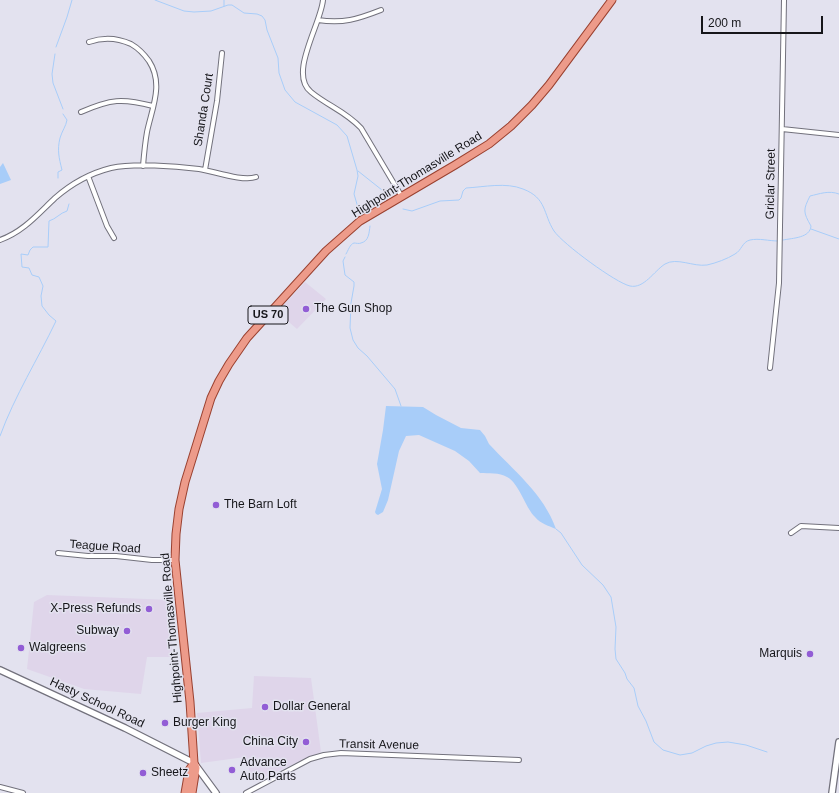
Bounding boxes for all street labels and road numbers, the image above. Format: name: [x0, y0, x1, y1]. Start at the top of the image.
street label: Shanda Court: [191, 72, 217, 148]
street label: Highpoint-Thomasville Road: [349, 129, 485, 221]
street label: Griclar Street: [763, 149, 779, 219]
road number: US 70: [248, 306, 288, 324]
street label: Teague Road: [69, 537, 141, 557]
street label: Highpoint-Thomasville Road: [158, 552, 186, 704]
street label: Hasty School Road: [47, 675, 147, 731]
street label: Transit Avenue: [339, 737, 419, 753]

